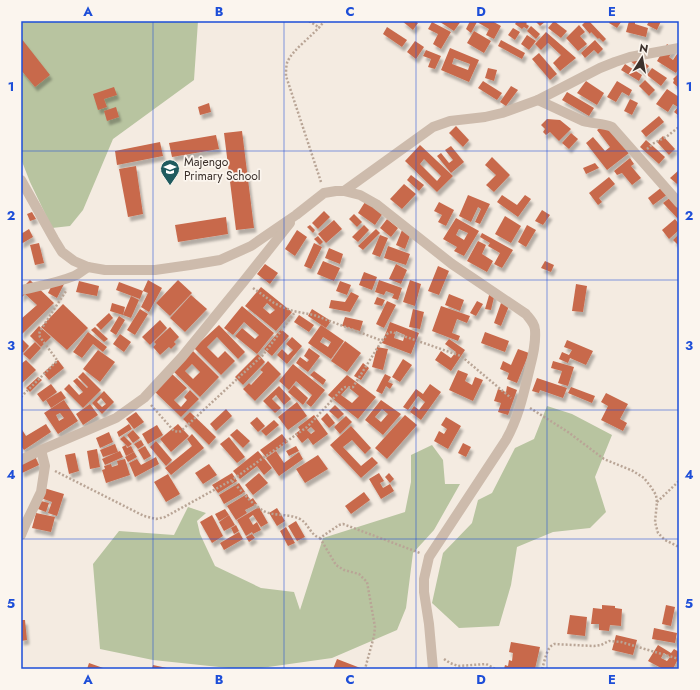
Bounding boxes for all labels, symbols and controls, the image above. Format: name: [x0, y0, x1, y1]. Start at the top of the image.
text: A: [82, 2, 93, 21]
text: B: [215, 2, 224, 21]
text: C: [345, 2, 355, 21]
text: D: [476, 2, 486, 21]
text: E: [608, 2, 616, 21]
north arrow: [622, 38, 662, 78]
text: N: [638, 39, 650, 57]
text: 1: [8, 77, 14, 96]
text: 1: [686, 77, 692, 96]
place label: Majengo Primary School: [184, 153, 261, 185]
school or university icon: Majengo Primary School: [159, 158, 181, 186]
text: 2: [7, 206, 15, 225]
text: 2: [685, 206, 693, 225]
text: 3: [7, 336, 15, 355]
text: 3: [685, 336, 693, 355]
text: 4: [6, 465, 16, 484]
text: 4: [684, 465, 694, 484]
text: 5: [7, 594, 15, 613]
text: 5: [685, 594, 693, 613]
text: A: [82, 670, 93, 689]
text: B: [215, 670, 224, 689]
text: C: [345, 670, 355, 689]
text: D: [476, 670, 486, 689]
text: E: [608, 670, 616, 689]

